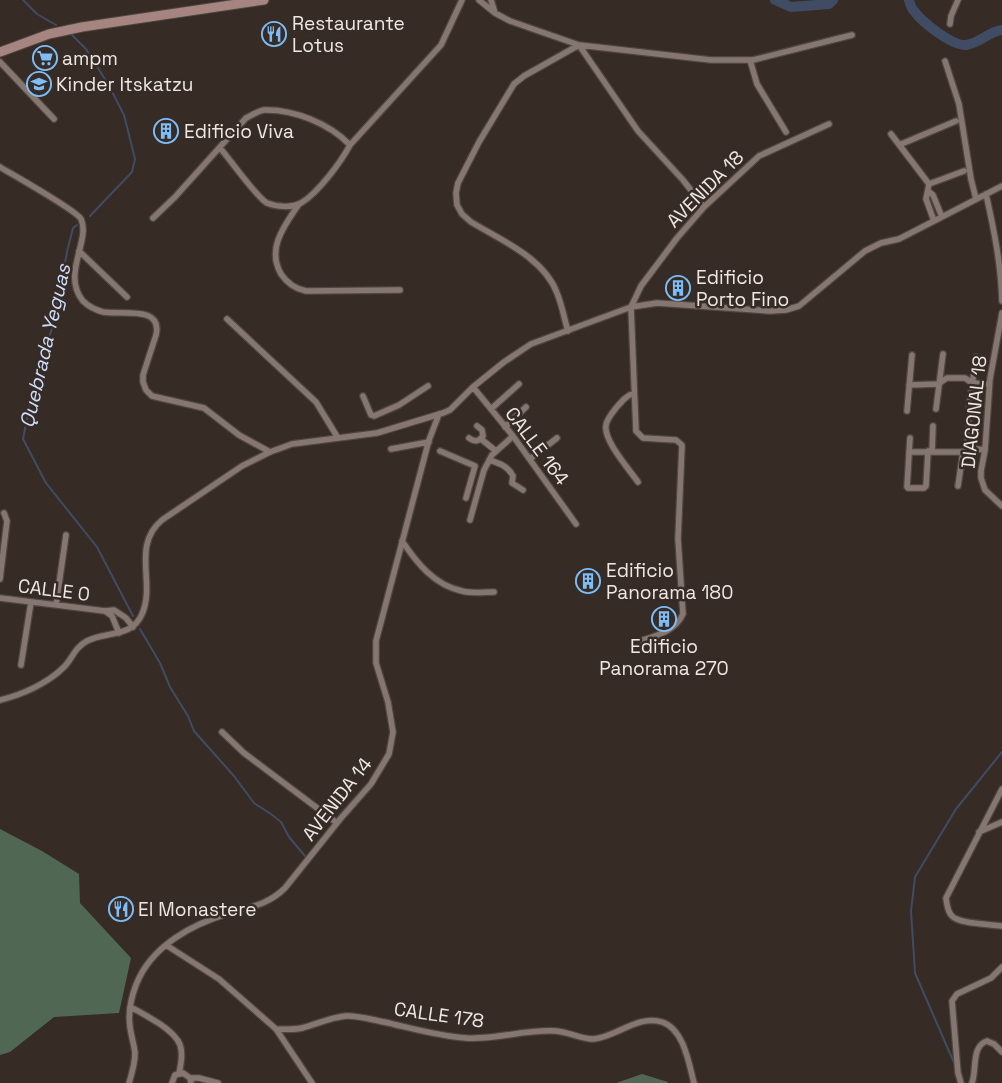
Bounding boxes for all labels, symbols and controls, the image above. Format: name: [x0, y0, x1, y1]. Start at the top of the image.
place label: Restaurante Lotus: [292, 11, 405, 58]
restaurant icon: Restaurante Lotus: [261, 21, 287, 47]
supermarket icon: ampm: [32, 45, 58, 71]
place label: ampm: [62, 46, 118, 71]
school or university icon: Kinder Itskatzu: [26, 71, 52, 97]
place label: Kinder Itskatzu: [56, 72, 193, 97]
building icon: Edificio Viva: [153, 118, 179, 144]
place label: Edificio Viva: [184, 119, 294, 144]
street label: AVENIDA 18: [661, 145, 749, 233]
water label: Quebrada Yeguas: [14, 260, 77, 430]
place label: Edificio Porto Fino: [696, 265, 789, 312]
building icon: Edificio Porto Fino: [665, 275, 691, 301]
street label: DIAGONAL 18: [956, 354, 992, 470]
street label: CALLE 164: [499, 402, 575, 490]
place label: Edificio Panorama 180: [606, 558, 733, 605]
building icon: Edificio Panorama 180: [575, 568, 601, 594]
street label: CALLE 0: [16, 573, 92, 607]
building icon: Edificio Panorama 270: [651, 606, 677, 632]
place label: Edificio Panorama 270: [599, 634, 729, 681]
street label: AVENIDA 14: [297, 752, 378, 846]
restaurant icon: El Monastere: [108, 896, 134, 922]
place label: El Monastere: [138, 897, 256, 922]
street label: CALLE 178: [392, 996, 486, 1034]

